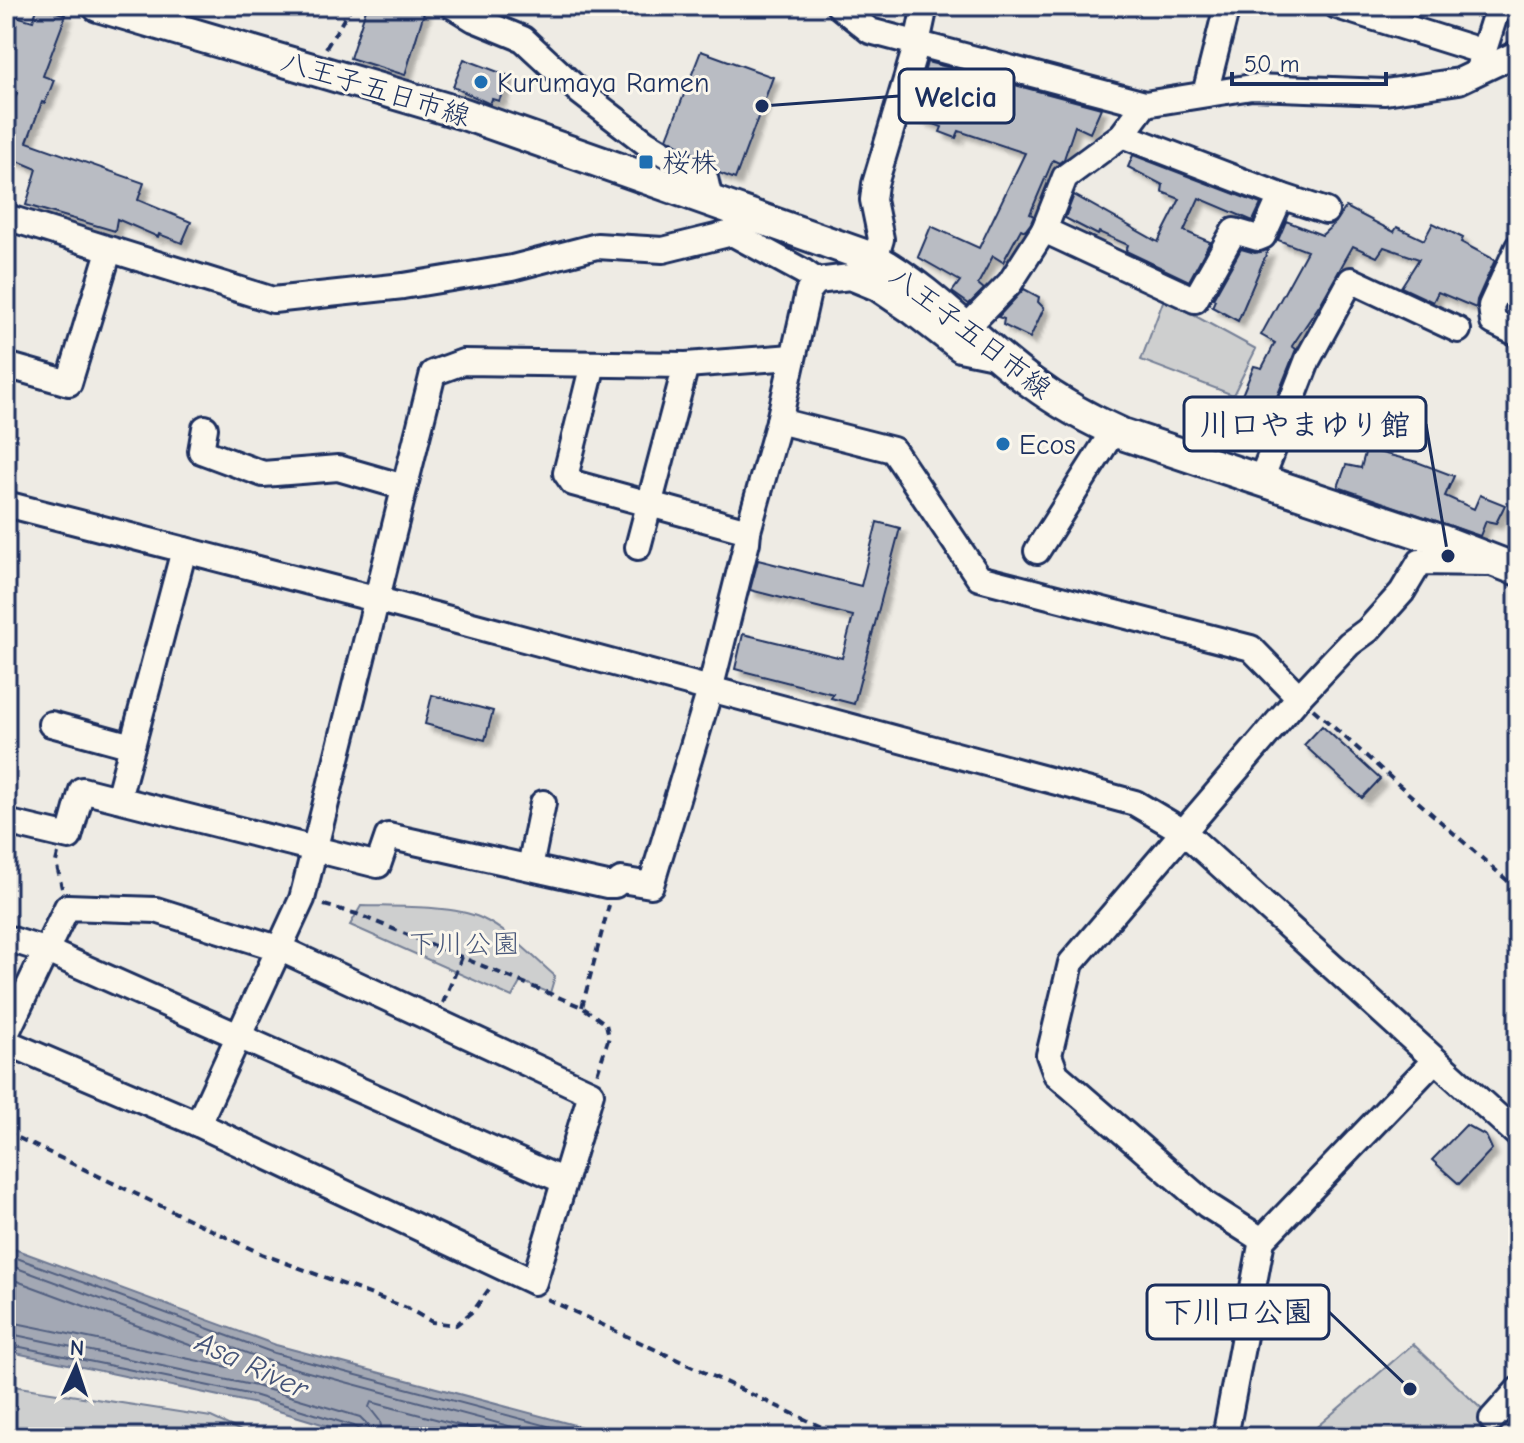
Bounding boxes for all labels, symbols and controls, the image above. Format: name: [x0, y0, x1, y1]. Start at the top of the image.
scale bar: [1232, 36, 1386, 86]
street label: 八王子五日市線: [277, 45, 474, 133]
text: 50 m: [1244, 50, 1300, 78]
place label: Kurumaya Ramen: [497, 67, 709, 99]
callout: Welcia: [899, 69, 1014, 123]
marker: Kurumaya Ramen: [472, 73, 490, 91]
text: Welcia: [915, 80, 997, 115]
place label: 桜株: [662, 147, 718, 179]
marker: 桜株: [637, 153, 655, 171]
street label: 八王子五日市線: [883, 260, 1057, 406]
callout: 川口やまゆり館: [1184, 397, 1426, 451]
text: 川口やまゆり館: [1200, 408, 1410, 443]
place label: Ecos: [1019, 429, 1076, 461]
marker: Ecos: [994, 435, 1012, 453]
park label: 下川公園: [408, 928, 520, 960]
callout: 下川口公園: [1147, 1285, 1329, 1339]
text: 下川口公園: [1163, 1295, 1313, 1330]
water label: Asa River: [189, 1324, 314, 1407]
north arrow: [36, 1327, 116, 1407]
text: N: [69, 1335, 85, 1361]

